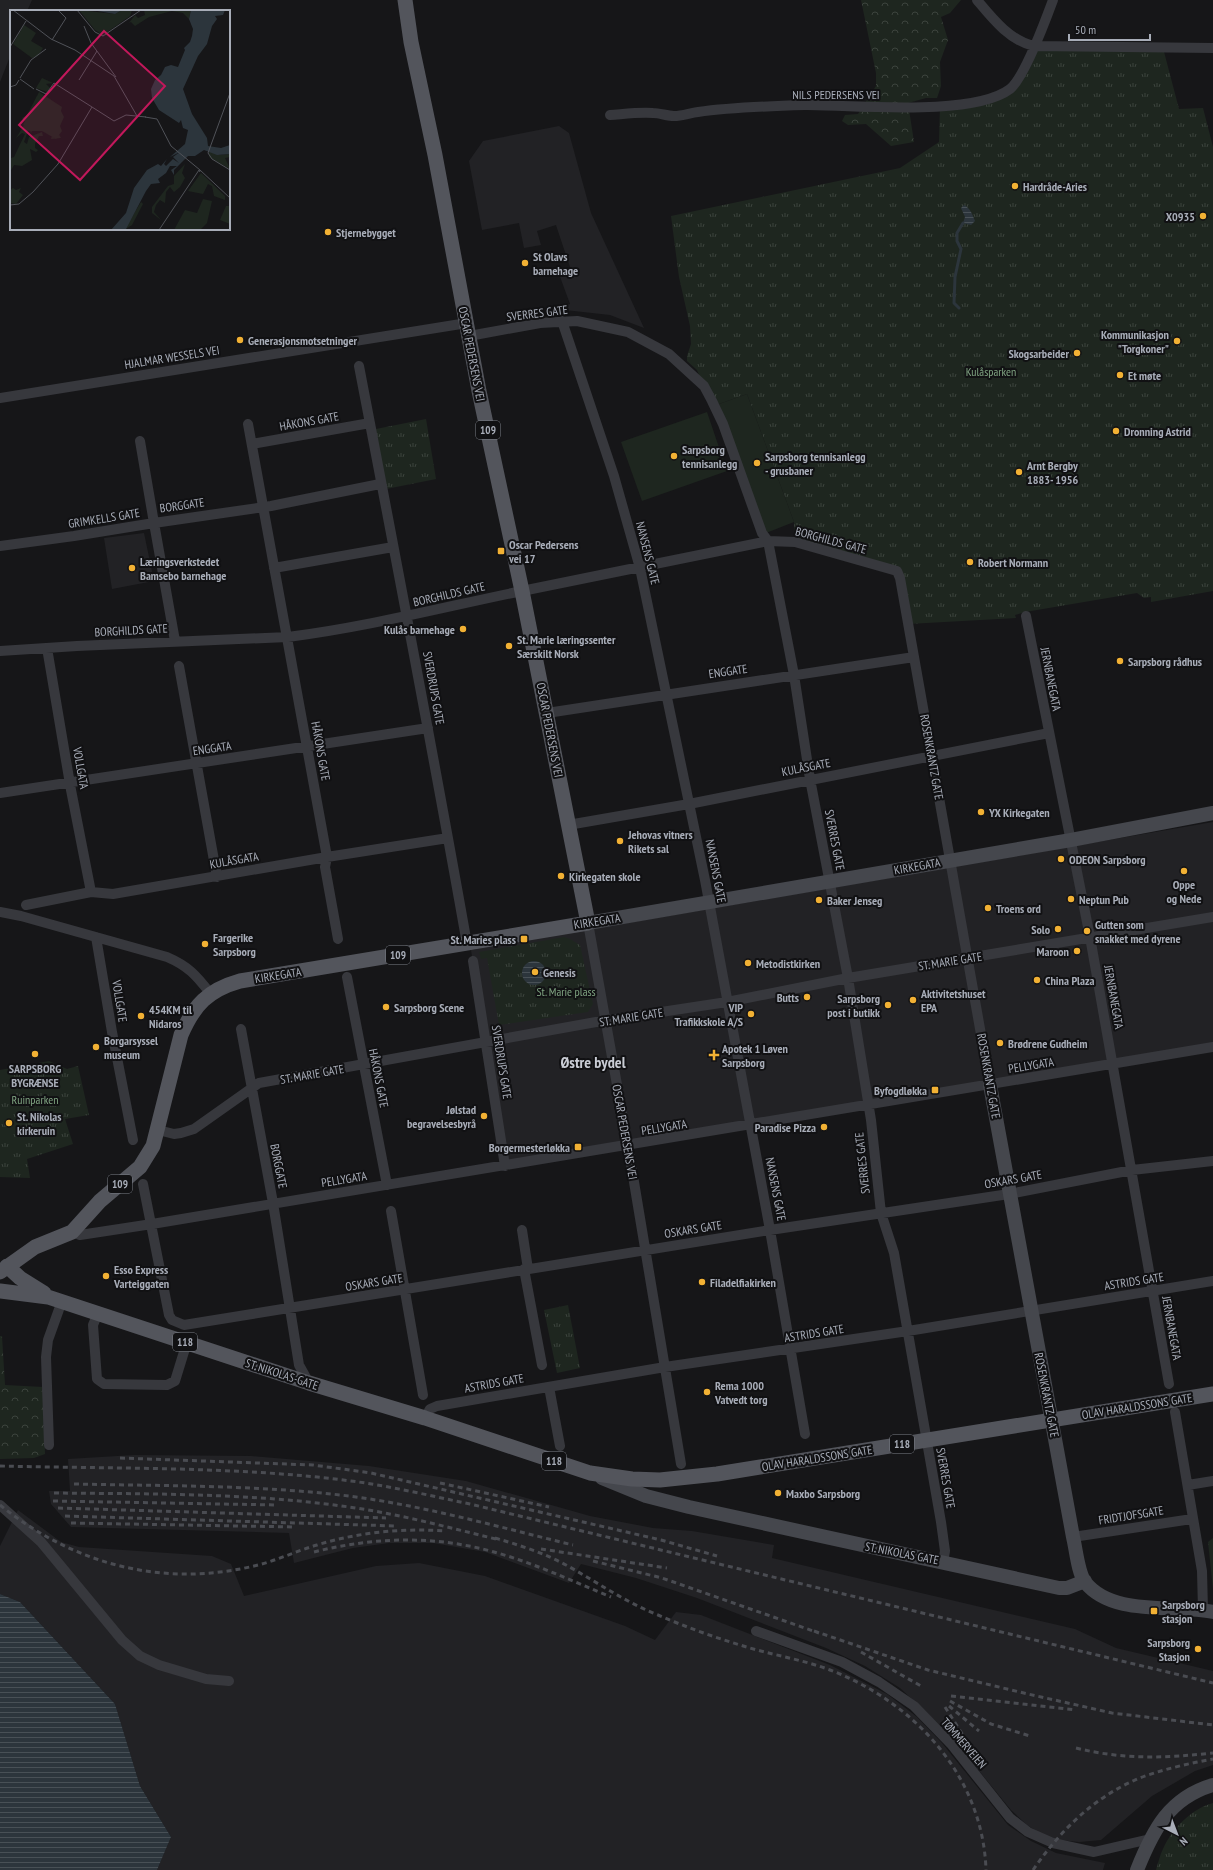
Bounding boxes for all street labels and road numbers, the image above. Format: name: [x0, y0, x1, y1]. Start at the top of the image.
street label: NILS PEDERSENS VEI: [792, 87, 880, 102]
street label: SVERRES GATE: [506, 302, 568, 324]
street label: OSCAR PEDERSENS VEI: [455, 305, 489, 403]
street label: HJALMAR WESSELS VEI: [123, 342, 221, 372]
street label: HÅKONS GATE: [278, 408, 340, 434]
road number: 109: [476, 421, 500, 439]
street label: BORGGATE: [159, 494, 205, 516]
street label: GRIMKELLS GATE: [67, 505, 141, 531]
street label: NANSENS GATE: [633, 520, 663, 586]
street label: BORGHILDS GATE: [794, 523, 868, 557]
street label: BORGHILDS GATE: [412, 578, 486, 610]
street label: BORGHILDS GATE: [94, 621, 168, 639]
street label: JERNBANEGATA: [1037, 645, 1065, 712]
street label: SVERDRUPS GATE: [420, 650, 448, 726]
street label: ENGGATE: [708, 661, 748, 681]
street label: OSCAR PEDERSENS VEI: [533, 681, 567, 779]
street label: ROSENKRANTZ GATE: [917, 713, 947, 801]
street label: HÅKONS GATE: [308, 720, 334, 782]
street label: ENGGATA: [192, 738, 233, 758]
street label: VOLLGATA: [70, 745, 92, 791]
street label: KULÅSGATE: [780, 755, 832, 779]
street label: SVERRES GATE: [822, 808, 848, 872]
street label: NANSENS GATE: [702, 838, 730, 904]
street label: KULÅSGATA: [208, 848, 260, 872]
street label: KIRKEGATA: [893, 854, 942, 877]
street label: KIRKEGATA: [573, 910, 622, 932]
road number: 109: [386, 946, 410, 964]
street label: ST. MARIE GATE: [917, 949, 983, 973]
street label: JERNBANEGATA: [1101, 963, 1127, 1030]
street label: KIRKEGATA: [254, 964, 303, 986]
street label: VOLLGATE: [109, 978, 131, 1023]
street label: ST. MARIE GATE: [598, 1005, 664, 1029]
street label: SVERDRUPS GATE: [489, 1024, 515, 1100]
street label: ROSENKRANTZ GATE: [974, 1032, 1004, 1120]
street label: HÅKONS GATE: [366, 1047, 392, 1109]
street label: PELLYGATA: [1007, 1054, 1055, 1076]
street label: ST. MARIE GATE: [279, 1061, 345, 1087]
street label: OSCAR PEDERSENS VEI: [609, 1083, 641, 1181]
street label: PELLYGATA: [640, 1116, 688, 1138]
street label: SVERRES GATE: [851, 1132, 873, 1194]
street label: BORGGATE: [267, 1142, 291, 1190]
street label: NANSENS GATE: [762, 1156, 790, 1222]
street label: OSKARS GATE: [983, 1167, 1043, 1191]
street label: PELLYGATA: [320, 1168, 368, 1190]
road number: 109: [108, 1175, 132, 1193]
street label: OSKARS GATE: [663, 1217, 723, 1241]
street label: ASTRIDS GATE: [1103, 1269, 1165, 1293]
street label: OSKARS GATE: [344, 1270, 404, 1294]
street label: JERNBANEGATA: [1159, 1294, 1185, 1361]
street label: ASTRIDS GATE: [783, 1321, 845, 1345]
road number: 118: [173, 1333, 197, 1351]
street label: ROSENKRANTZ GATE: [1031, 1351, 1063, 1439]
street label: ST. NIKOLAS-GATE: [244, 1355, 320, 1393]
street label: ASTRIDS GATE: [463, 1370, 525, 1396]
street label: OLAV HARALDSSONS GATE: [1081, 1390, 1193, 1422]
road number: 118: [890, 1435, 914, 1453]
street label: OLAV HARALDSSONS GATE: [761, 1442, 873, 1474]
street label: SVERRES GATE: [933, 1446, 959, 1510]
road number: 118: [542, 1452, 566, 1470]
street label: FRIDTJOFSGATE: [1097, 1502, 1165, 1528]
street label: ST. NIKOLAS GATE: [864, 1539, 940, 1567]
street label: TØMMERVEIEN: [938, 1715, 990, 1771]

